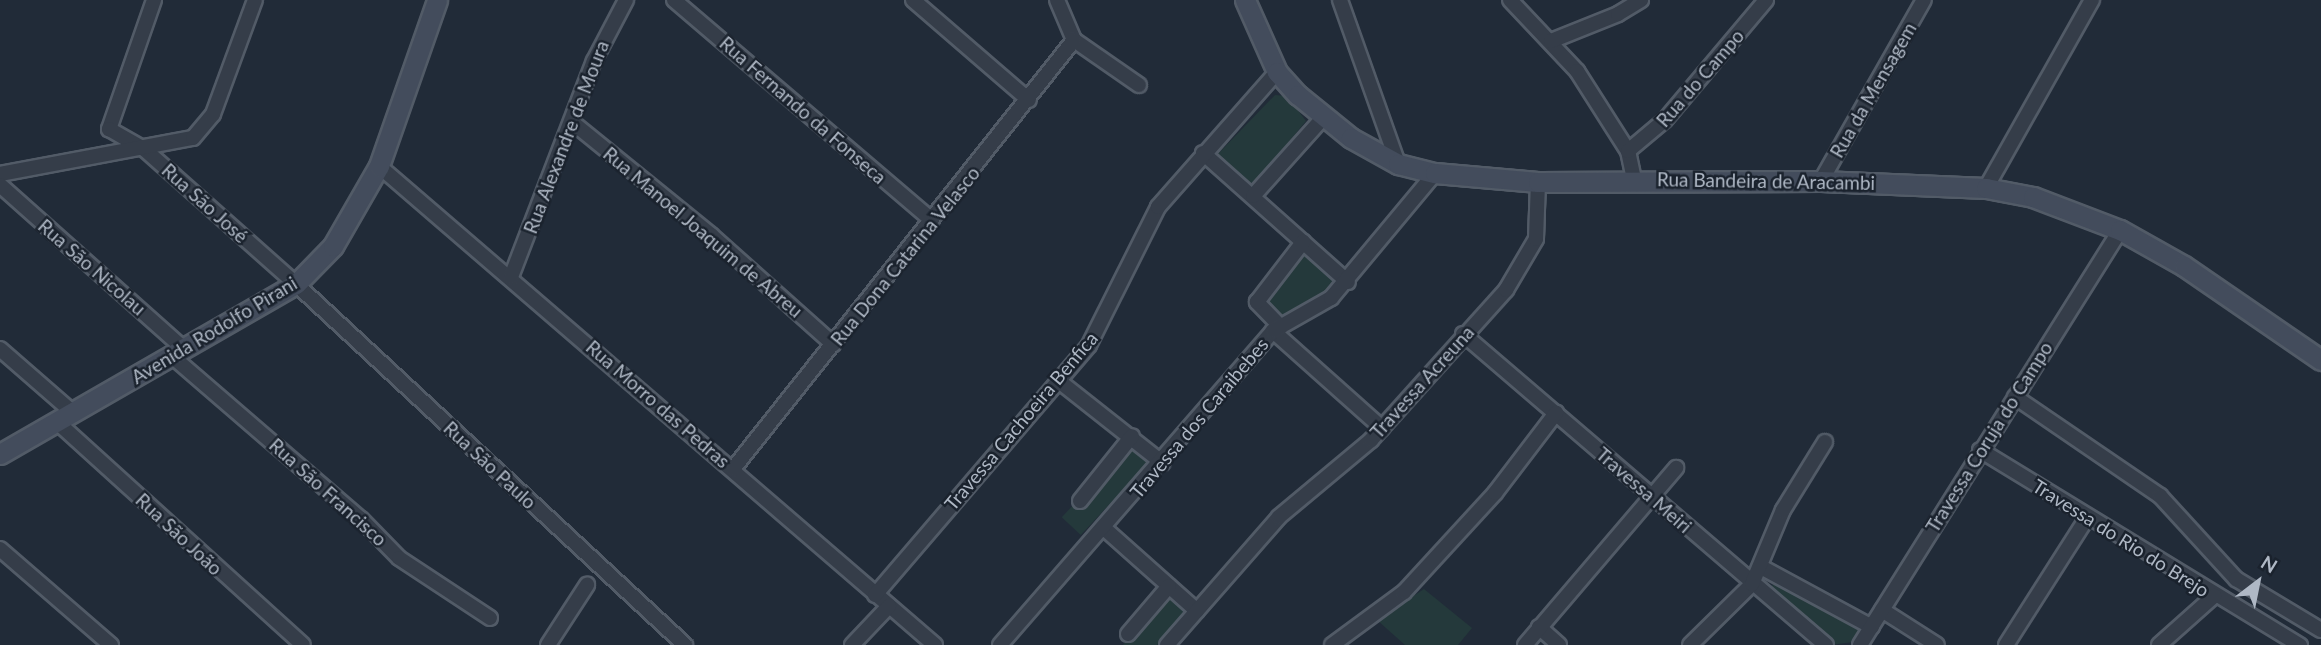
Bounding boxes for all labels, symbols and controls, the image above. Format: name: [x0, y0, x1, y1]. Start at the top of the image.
street label: Rua da Mensagem: [1825, 18, 1921, 162]
street label: Rua do Campo: [1651, 25, 1749, 131]
street label: Rua Fernando da Fonseca: [715, 31, 891, 189]
street label: Rua Alexandre de Moura: [519, 37, 613, 237]
street label: Rua Manoel Joaquim de Abreu: [598, 142, 808, 322]
street label: Rua São José: [157, 158, 253, 248]
street label: Rua Dona Catarina Velasco: [826, 162, 984, 350]
street label: Rua Bandeira de Aracambi: [1656, 168, 1876, 194]
street label: Rua São Nicolau: [34, 214, 150, 320]
street label: Avenida Rodolfo Pirani: [127, 272, 301, 388]
street label: Travessa Acreuna: [1365, 321, 1479, 443]
street label: Travessa Cachoeira Benfica: [940, 327, 1102, 515]
street label: Travessa dos Caraibebes: [1125, 333, 1273, 503]
street label: Rua Morro das Pedras: [582, 335, 734, 473]
street label: Travessa Coruja do Campo: [1921, 337, 2057, 537]
street label: Rua São Paulo: [439, 416, 541, 514]
street label: Rua São Francisco: [265, 433, 391, 551]
street label: Travessa Meiri: [1592, 442, 1696, 538]
street label: Travessa do Rio do Brejo: [2028, 474, 2214, 602]
street label: Rua São João: [131, 488, 227, 580]
north arrow: [2223, 547, 2293, 617]
text: N: [2257, 550, 2282, 577]

